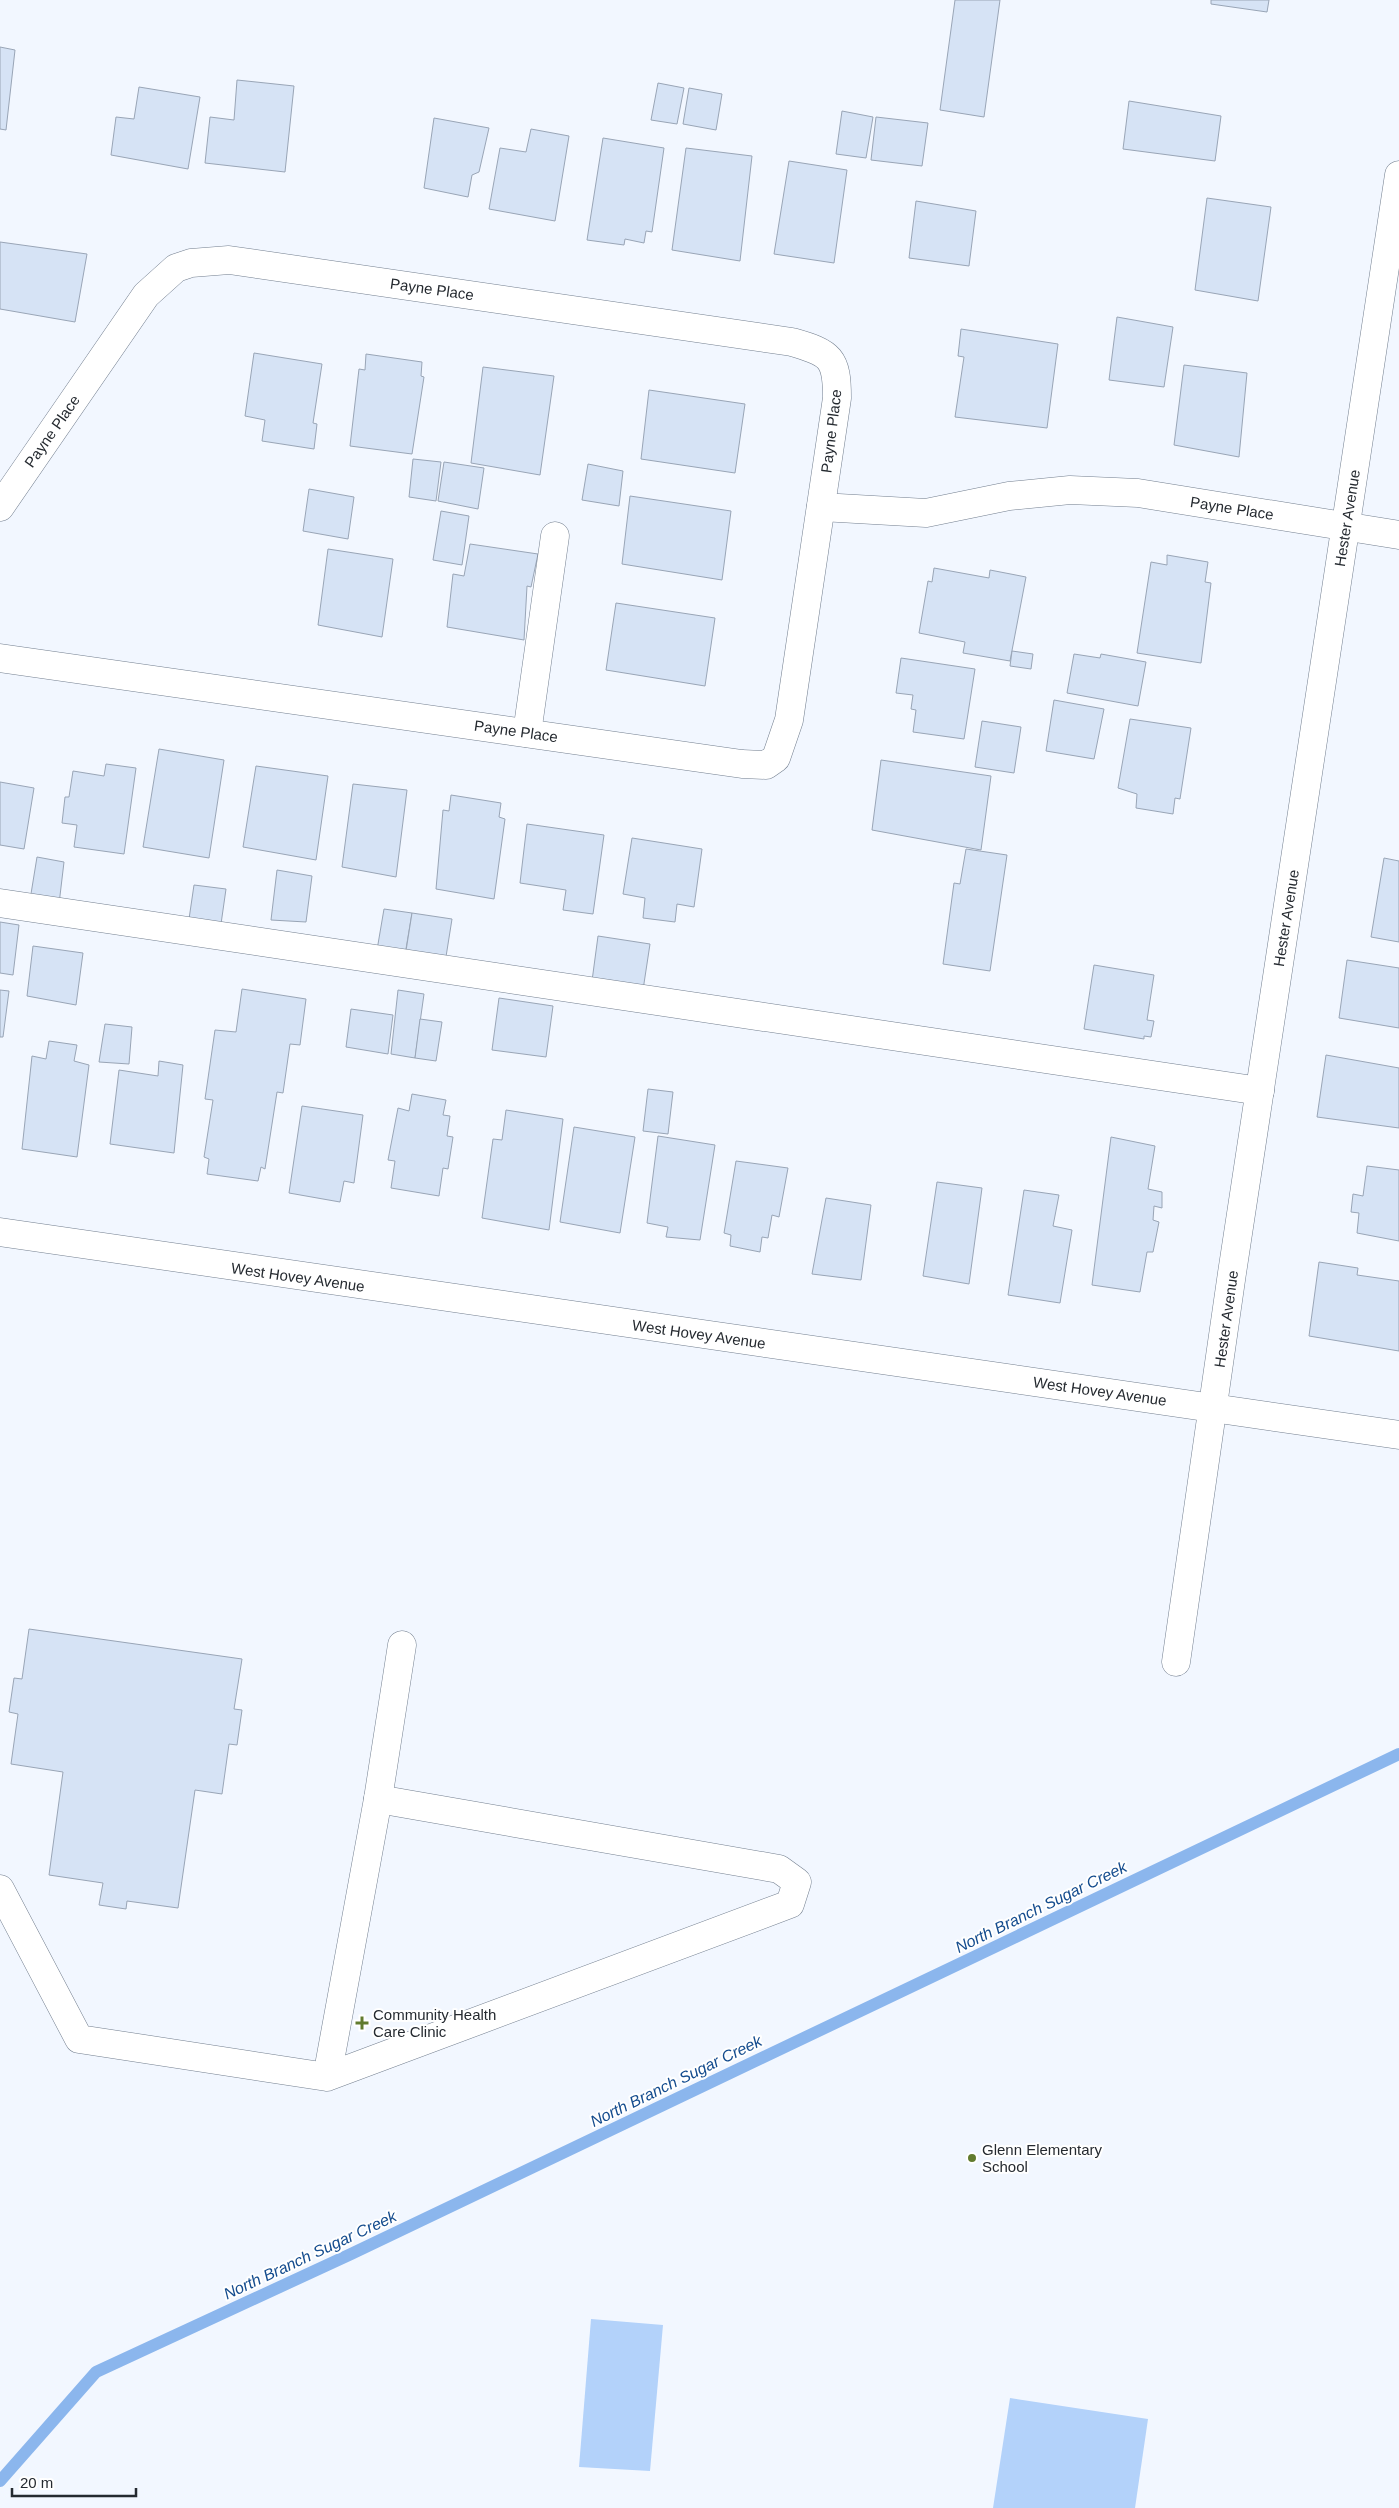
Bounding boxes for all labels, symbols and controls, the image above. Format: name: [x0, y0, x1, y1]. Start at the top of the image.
street label: Payne Place: [389, 275, 475, 303]
street label: Payne Place: [817, 388, 845, 474]
street label: Payne Place: [21, 392, 83, 470]
street label: Hester Avenue: [1331, 468, 1363, 568]
street label: Payne Place: [1189, 493, 1275, 523]
street label: Payne Place: [473, 717, 559, 745]
street label: Hester Avenue: [1270, 868, 1302, 968]
street label: West Hovey Avenue: [230, 1259, 366, 1295]
street label: Hester Avenue: [1211, 1269, 1241, 1369]
street label: West Hovey Avenue: [631, 1316, 767, 1352]
street label: West Hovey Avenue: [1032, 1373, 1168, 1409]
water label: North Branch Sugar Creek: [953, 1858, 1130, 1956]
place label: Community Health Care Clinic: [373, 2006, 496, 2040]
marker: Community Health Care Clinic: [355, 2016, 369, 2030]
water label: North Branch Sugar Creek: [588, 2032, 765, 2130]
place label: Glenn Elementary School: [982, 2141, 1103, 2175]
marker: Glenn Elementary School: [966, 2152, 978, 2164]
water label: North Branch Sugar Creek: [221, 2207, 400, 2303]
scale bar: [12, 2466, 136, 2498]
text: 20 m: [20, 2474, 53, 2491]

